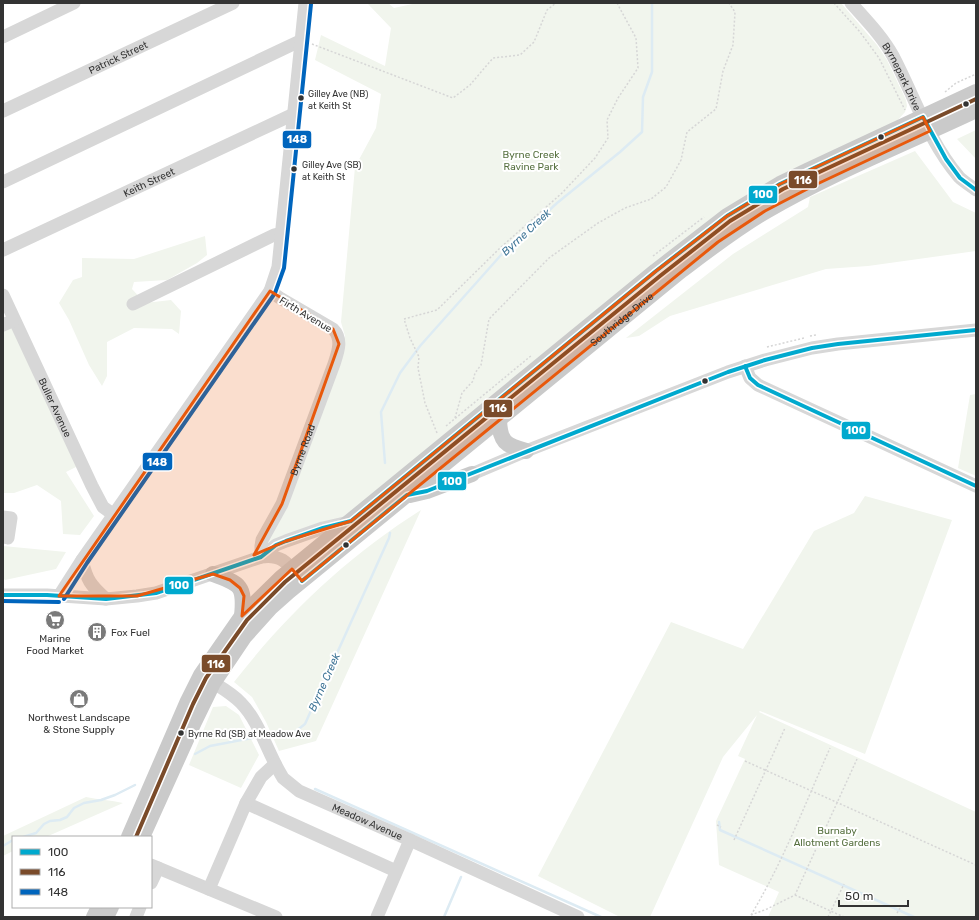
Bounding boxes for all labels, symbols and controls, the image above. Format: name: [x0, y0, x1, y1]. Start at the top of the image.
street label: Patrick Street: [87, 39, 150, 77]
street label: Byrnepark Drive: [879, 40, 923, 113]
place label: Gilley Ave (NB) at Keith St: [308, 89, 368, 111]
marker: Gilley Ave (NB) at Keith St: [296, 93, 306, 103]
unlabelled marker: [961, 99, 971, 109]
line badge: 148: [282, 130, 312, 149]
unlabelled marker: [876, 132, 886, 142]
text: 148: [287, 133, 307, 146]
park label: Byrne Creek Ravine Park: [503, 149, 560, 173]
place label: Gilley Ave (SB) at Keith St: [302, 160, 361, 182]
marker: Gilley Ave (SB) at Keith St: [289, 164, 299, 174]
street label: Keith Street: [122, 166, 177, 200]
line badge: 116: [788, 170, 818, 189]
text: 116: [794, 174, 812, 187]
line badge: 100: [748, 185, 778, 204]
text: 100: [753, 188, 773, 201]
water label: Byrne Creek: [499, 206, 554, 258]
street label: Southridge Drive: [588, 290, 657, 349]
street label: Firth Avenue: [277, 294, 334, 335]
street label: Buller Avenue: [36, 376, 74, 440]
unlabelled marker: [700, 376, 710, 386]
line badge: 116: [483, 399, 513, 418]
text: 116: [489, 402, 507, 415]
line badge: 100: [841, 421, 871, 440]
street label: Byrne Road: [288, 423, 318, 478]
text: 100: [846, 424, 866, 437]
line badge: 148: [142, 452, 173, 471]
text: 148: [147, 456, 167, 469]
line badge: 100: [437, 471, 467, 491]
text: 100: [442, 475, 462, 488]
unlabelled marker: [341, 540, 351, 550]
line badge: 100: [164, 576, 194, 595]
text: 100: [169, 579, 189, 592]
supermarket icon: Marine Food Market: [44, 609, 66, 631]
building icon: Fox Fuel: [86, 621, 108, 643]
place label: Fox Fuel: [111, 627, 150, 639]
place label: Marine Food Market: [26, 633, 84, 657]
water label: Byrne Creek: [306, 651, 343, 713]
line badge: 116: [201, 654, 231, 673]
text: 116: [207, 658, 225, 671]
shop icon: Northwest Landscape & Stone Supply: [68, 688, 90, 710]
place label: Northwest Landscape & Stone Supply: [28, 712, 131, 736]
marker: Byrne Rd (SB) at Meadow Ave: [176, 728, 186, 738]
place label: Byrne Rd (SB) at Meadow Ave: [188, 729, 311, 739]
street label: Meadow Avenue: [330, 801, 405, 843]
park label: Burnaby Allotment Gardens: [794, 825, 880, 849]
legend: [12, 836, 152, 908]
text: 100: [48, 845, 68, 859]
text: 116: [48, 865, 66, 879]
scale bar: [839, 882, 908, 908]
text: 148: [48, 885, 68, 899]
text: 50 m: [845, 889, 873, 903]

